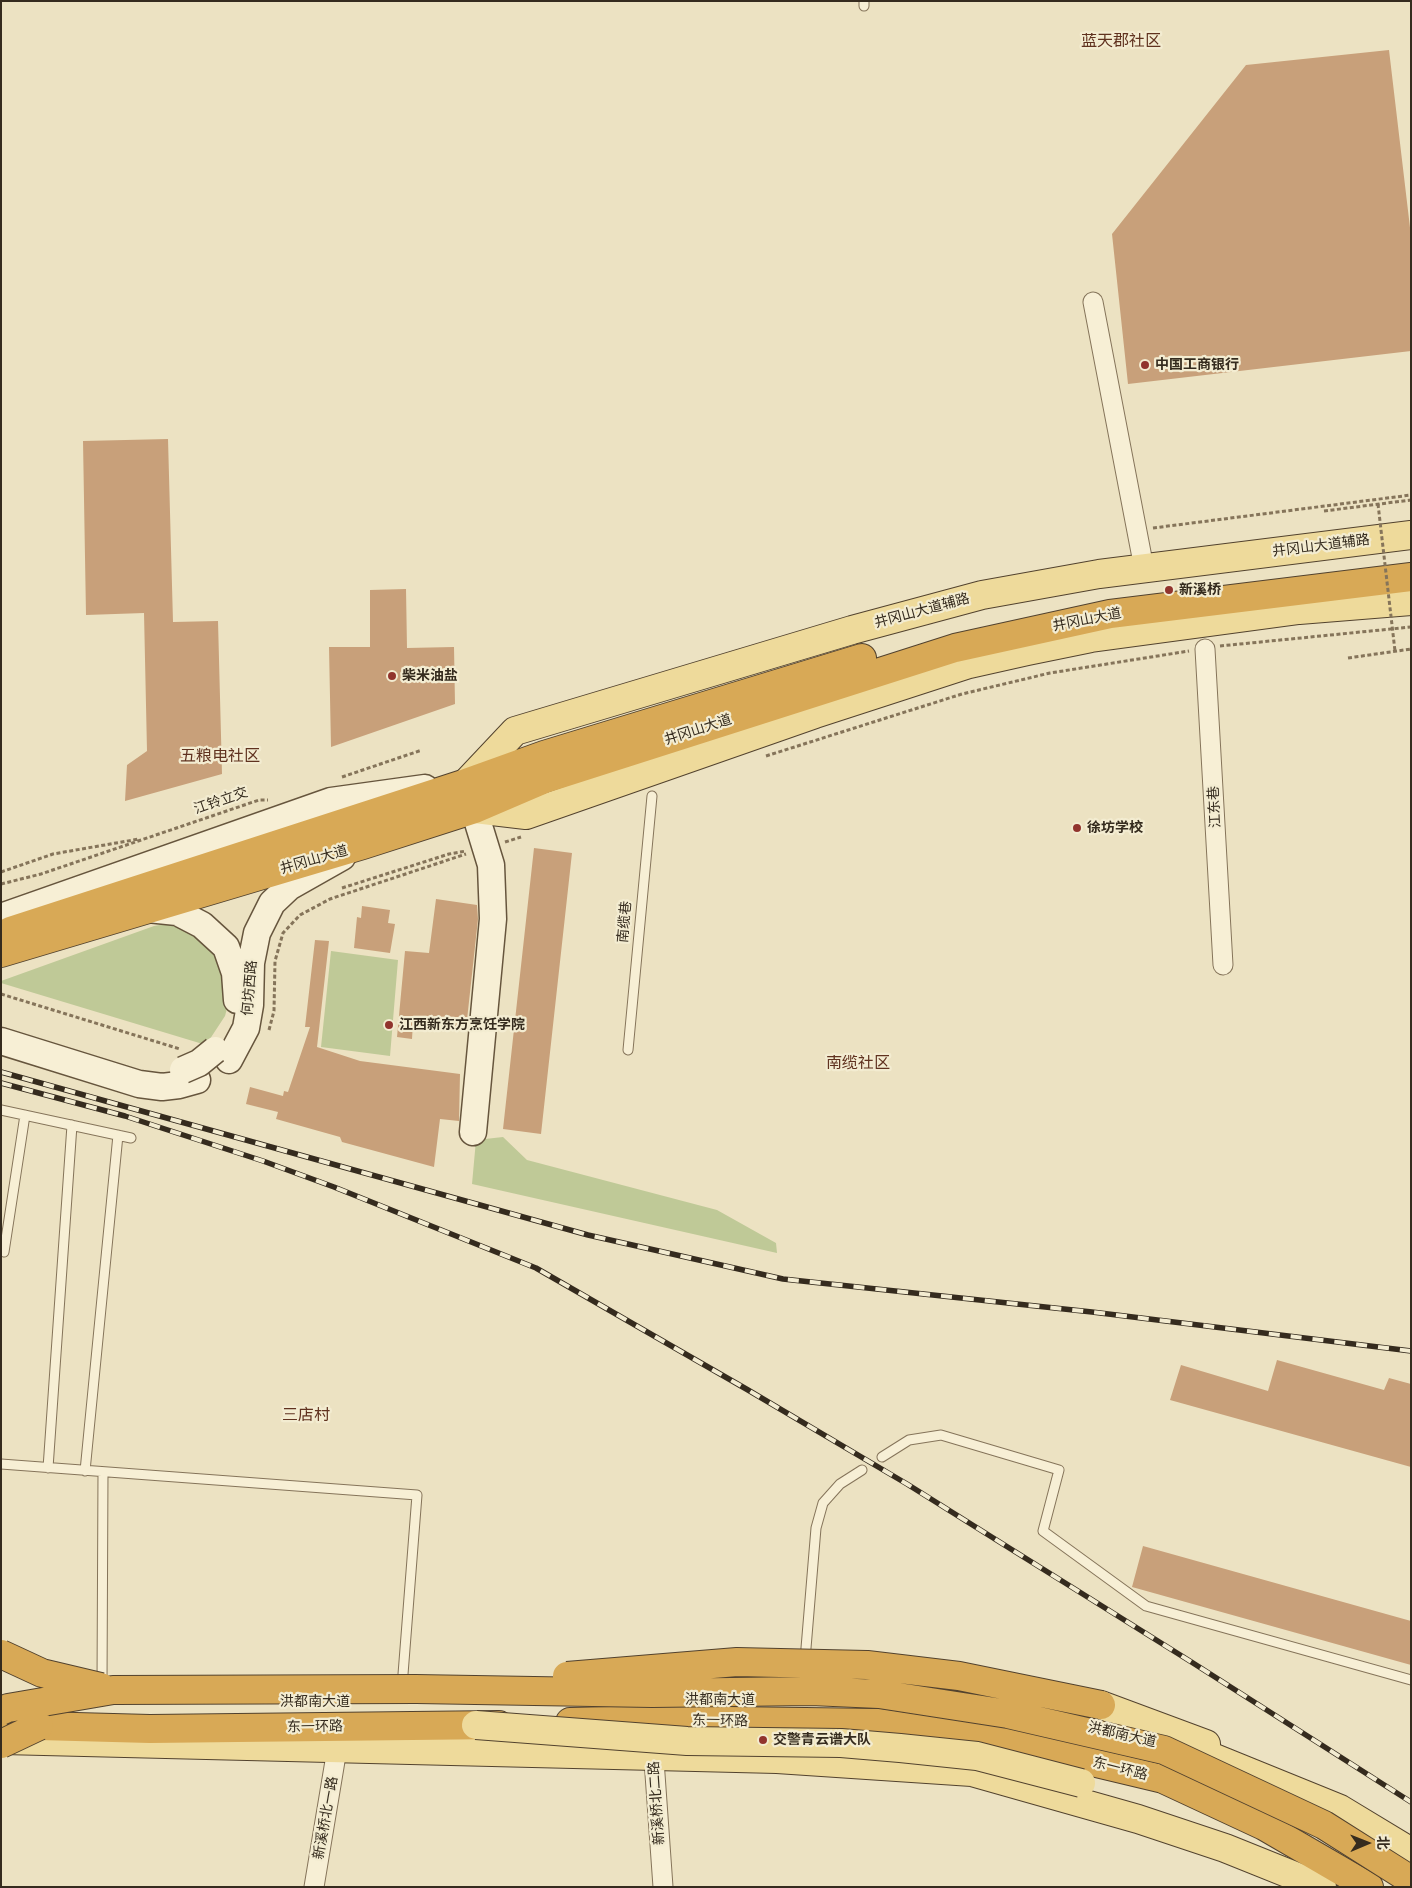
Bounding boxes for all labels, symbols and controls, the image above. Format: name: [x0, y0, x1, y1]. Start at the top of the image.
district label: 蓝天郡社区: [1081, 32, 1161, 52]
place label: 中国工商银行: [1155, 357, 1239, 373]
marker: 中国工商银行: [1139, 359, 1151, 371]
street label: 井冈山大道辅路: [1271, 532, 1371, 560]
place label: 新溪桥: [1179, 582, 1221, 598]
marker: 新溪桥: [1163, 584, 1175, 596]
street label: 井冈山大道辅路: [872, 590, 972, 632]
street label: 井冈山大道: [1051, 605, 1123, 635]
place label: 柴米油盐: [402, 668, 458, 684]
marker: 柴米油盐: [386, 670, 398, 682]
street label: 井冈山大道: [662, 711, 734, 749]
district label: 五粮电社区: [180, 747, 260, 767]
street label: 江铃立交: [192, 784, 250, 818]
street label: 江东巷: [1206, 786, 1224, 828]
place label: 徐坊学校: [1087, 820, 1143, 836]
marker: 徐坊学校: [1071, 822, 1083, 834]
street label: 井冈山大道: [278, 842, 350, 878]
street label: 南缆巷: [615, 900, 635, 944]
street label: 何坊西路: [239, 959, 261, 1017]
place label: 江西新东方烹饪学院: [399, 1017, 525, 1033]
marker: 江西新东方烹饪学院: [383, 1019, 395, 1031]
district label: 南缆社区: [826, 1054, 890, 1074]
district label: 三店村: [282, 1406, 330, 1426]
street label: 洪都南大道: [685, 1692, 755, 1708]
street label: 洪都南大道: [280, 1694, 350, 1710]
street label: 东一环路: [692, 1712, 748, 1730]
street label: 东一环路: [287, 1718, 343, 1736]
street label: 洪都南大道: [1086, 1719, 1158, 1751]
place label: 交警青云谱大队: [773, 1732, 871, 1748]
marker: 交警青云谱大队: [757, 1734, 769, 1746]
street label: 东一环路: [1091, 1754, 1149, 1784]
street label: 新溪桥北二路: [646, 1761, 668, 1845]
street label: 新溪桥北一路: [310, 1775, 342, 1861]
north arrow: [1342, 1818, 1392, 1868]
text: 北: [1374, 1836, 1391, 1850]

